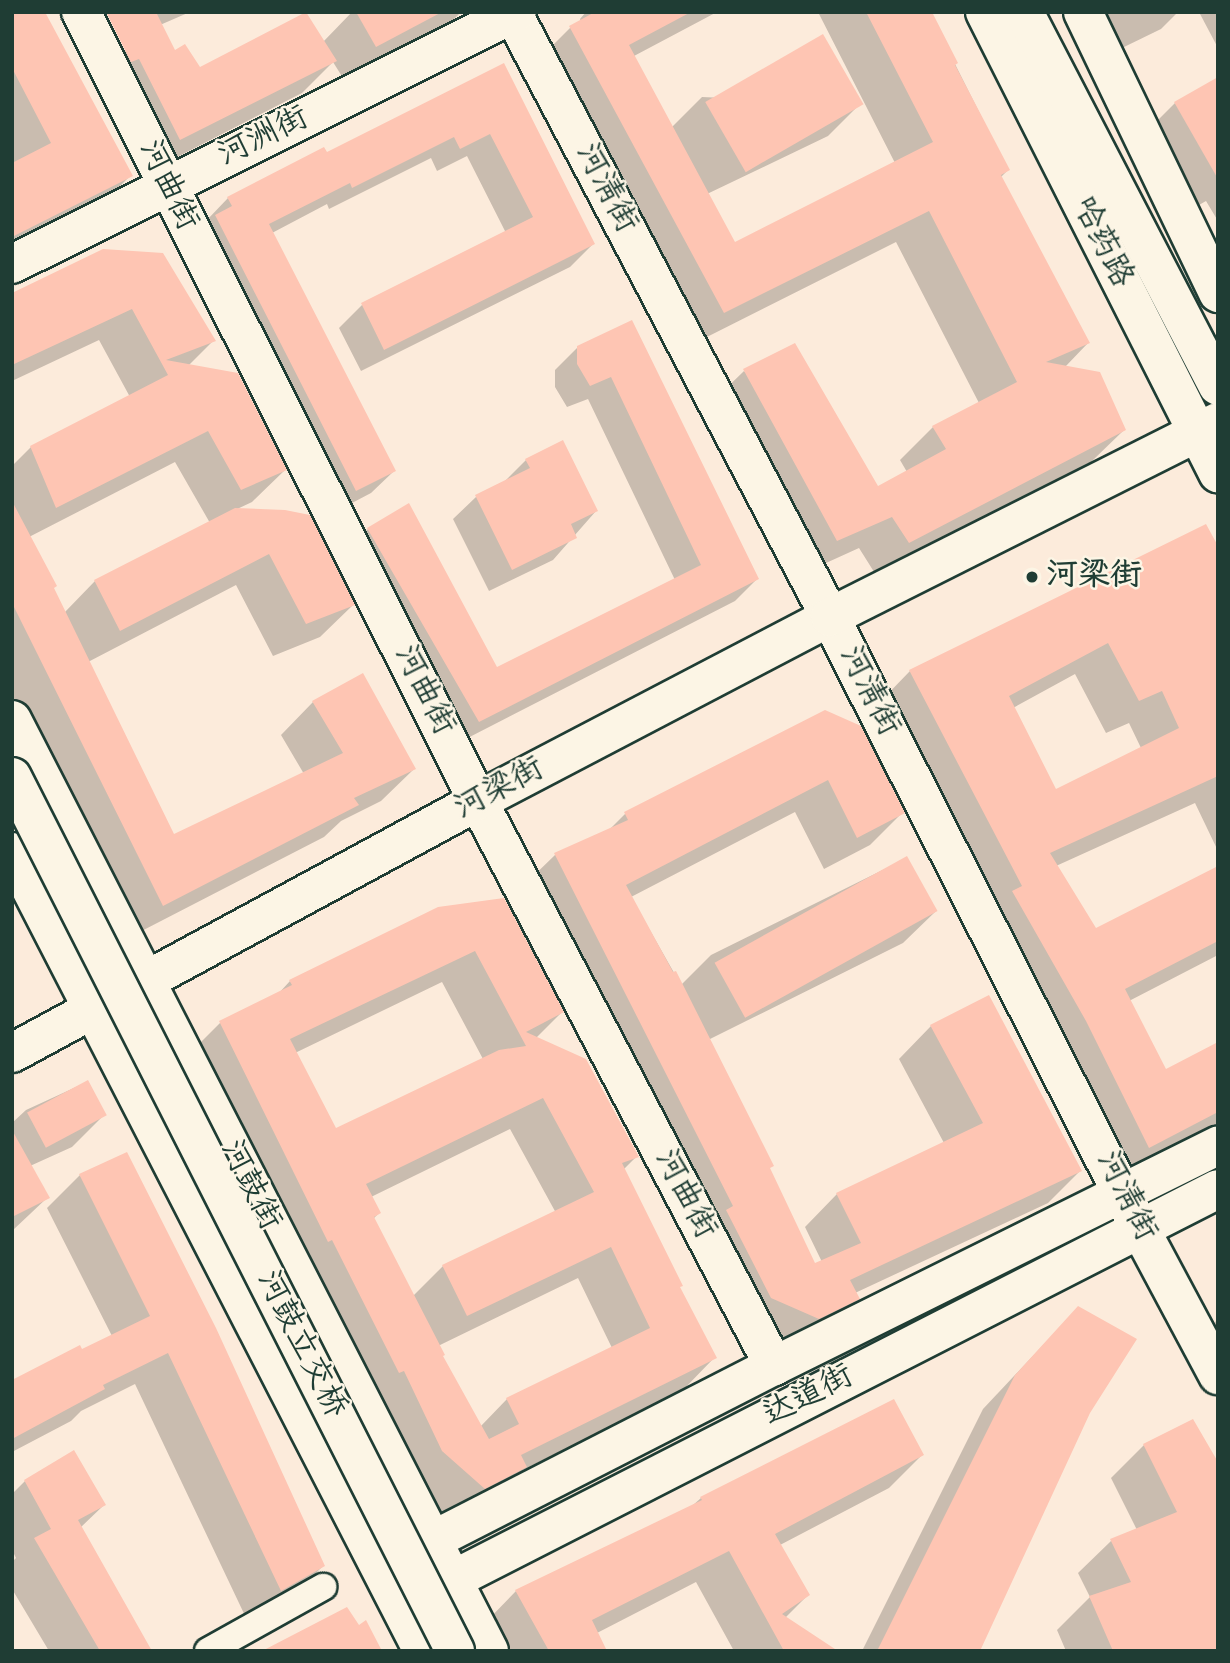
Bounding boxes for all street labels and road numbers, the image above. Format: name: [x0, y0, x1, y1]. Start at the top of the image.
street label: 河洲街: [212, 100, 316, 176]
street label: 河曲街: [129, 134, 205, 238]
street label: 河清街: [566, 138, 644, 240]
street label: 哈药路: [1062, 192, 1140, 294]
street label: 河曲街: [384, 640, 462, 742]
street label: 河清街: [829, 641, 907, 743]
street label: 河梁街: [449, 751, 551, 829]
street label: 河鼓街: [210, 1135, 288, 1237]
street label: 河曲街: [645, 1144, 723, 1246]
street label: 河清街: [1086, 1146, 1164, 1248]
street label: 河鼓立交桥: [247, 1265, 353, 1425]
street label: 达道街: [758, 1358, 860, 1436]

